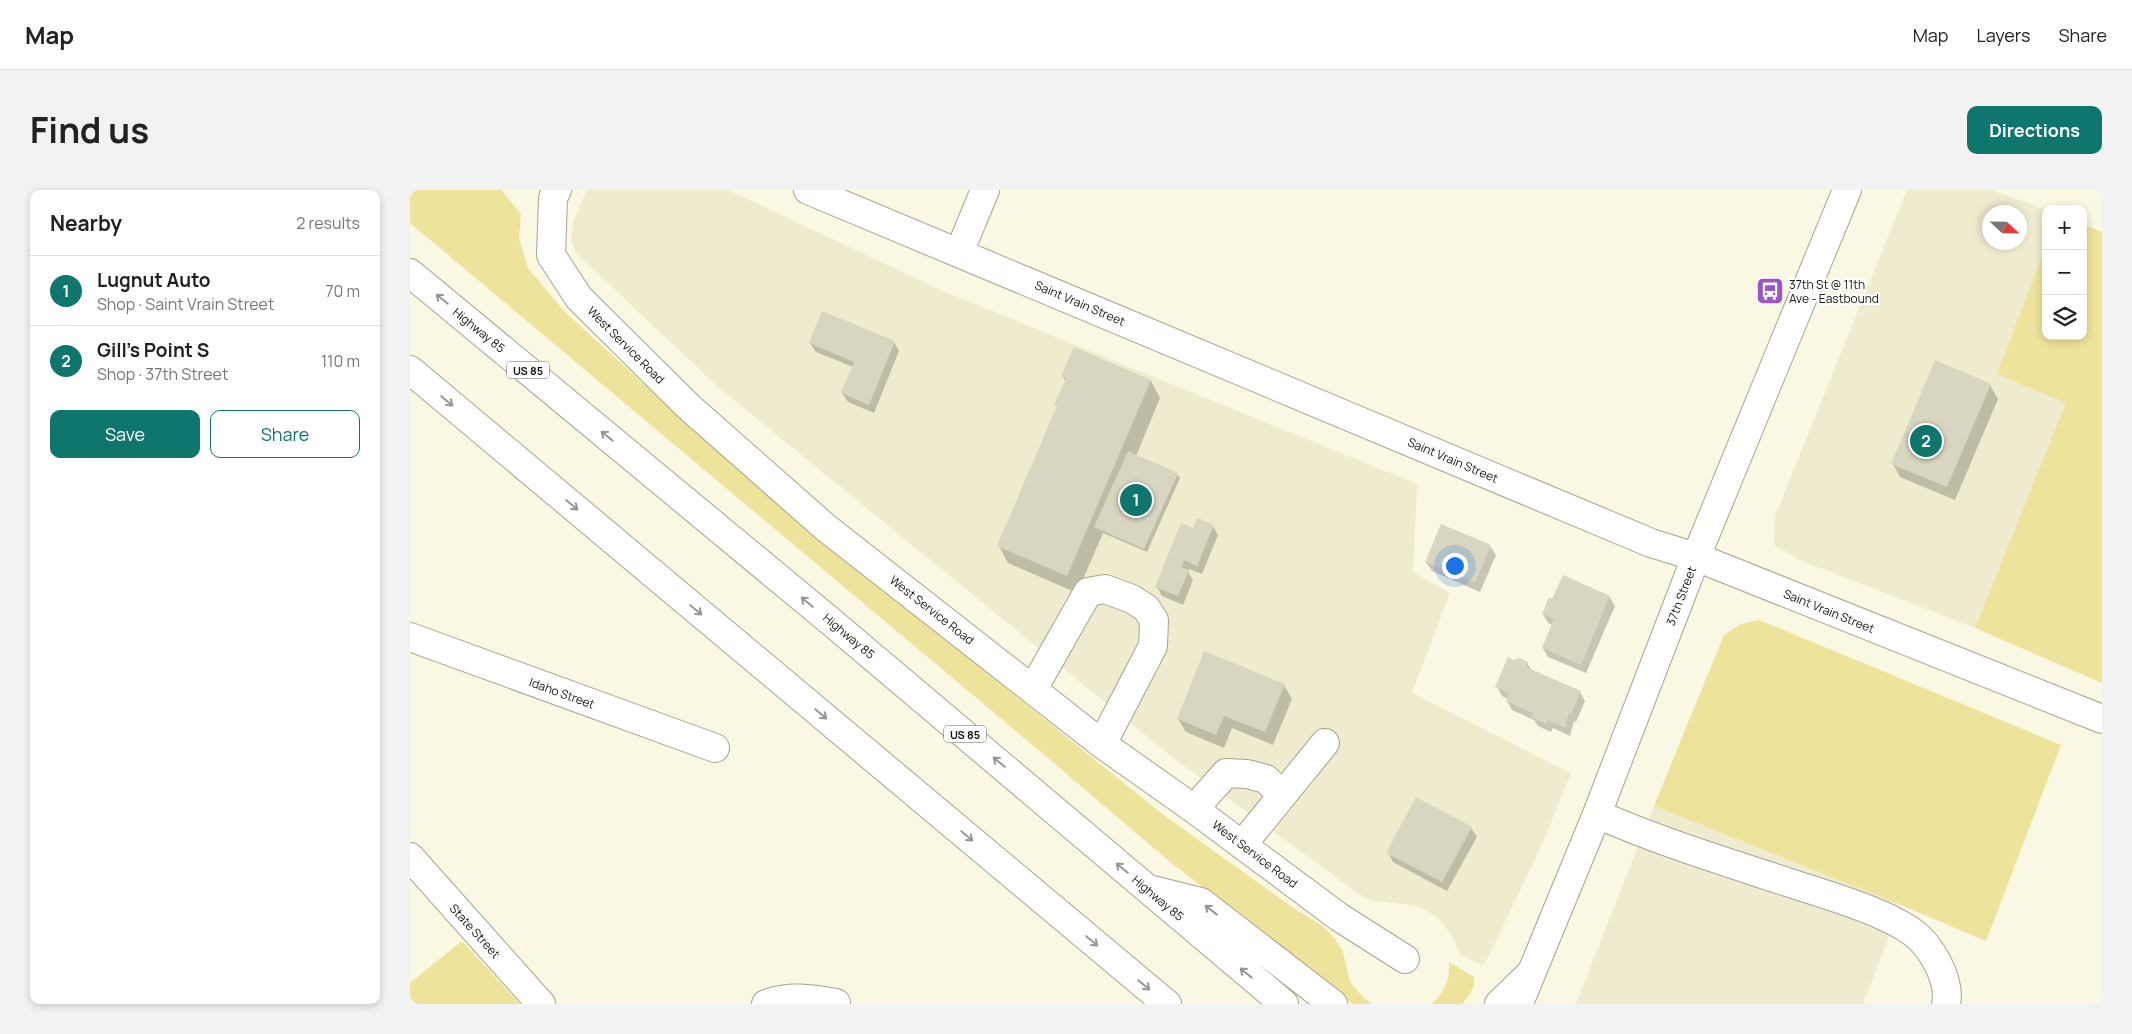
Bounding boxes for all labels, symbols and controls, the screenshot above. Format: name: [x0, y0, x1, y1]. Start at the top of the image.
text: Map: [25, 18, 74, 51]
text: Map: [1913, 23, 1948, 47]
text: Layers: [1976, 23, 2030, 47]
text: Share: [2058, 23, 2107, 47]
text: Find us: [30, 106, 149, 154]
button: Directions: [1967, 106, 2102, 154]
north arrow: [1982, 205, 2027, 250]
map controls: [2042, 205, 2087, 340]
button: +: [2042, 205, 2087, 250]
text: Nearby: [50, 209, 122, 237]
text: 2 results: [296, 212, 360, 234]
button: −: [2042, 250, 2087, 295]
text: Lugnut Auto: [97, 267, 211, 293]
street label: Saint Vrain Street: [1032, 276, 1128, 330]
bus stop icon: 37th St @ 11th Ave - Eastbound: [1755, 276, 1785, 306]
place label: 37th St @ 11th Ave - Eastbound: [1789, 276, 1879, 307]
text: 1: [62, 280, 70, 302]
text: 70 m: [325, 280, 360, 302]
text: Shop · Saint Vrain Street: [97, 293, 274, 315]
one-way arrow: [435, 293, 448, 304]
button: layers: [2042, 295, 2087, 340]
street label: West Service Road: [584, 303, 668, 387]
street label: Highway 85: [449, 304, 509, 356]
text: Gill's Point S: [97, 337, 209, 363]
text: 2: [61, 350, 71, 372]
text: 110 m: [321, 350, 360, 372]
road number: US 85: [507, 362, 549, 378]
text: Shop · 37th Street: [97, 363, 228, 385]
one-way arrow: [441, 395, 454, 407]
button: Save: [50, 410, 200, 458]
button: Share: [210, 410, 360, 458]
pin: 2: [1910, 422, 1942, 460]
one-way arrow: [601, 430, 614, 441]
street label: Saint Vrain Street: [1405, 433, 1501, 487]
pin: 1: [1120, 481, 1152, 519]
one-way arrow: [565, 500, 578, 511]
your location: [1442, 553, 1468, 579]
street label: 37th Street: [1662, 564, 1700, 628]
street label: West Service Road: [886, 572, 978, 648]
street label: Saint Vrain Street: [1781, 585, 1877, 637]
one-way arrow: [801, 596, 814, 607]
one-way arrow: [690, 604, 703, 615]
street label: Highway 85: [819, 609, 879, 663]
street label: Idaho Street: [527, 673, 597, 713]
one-way arrow: [814, 708, 827, 719]
road number: US 85: [944, 726, 986, 742]
one-way arrow: [992, 757, 1005, 768]
street label: West Service Road: [1209, 816, 1301, 892]
one-way arrow: [960, 831, 973, 842]
one-way arrow: [1116, 862, 1129, 873]
street label: Highway 85: [1128, 871, 1188, 925]
street label: State Street: [446, 900, 504, 962]
one-way arrow: [1205, 905, 1218, 916]
one-way arrow: [1085, 935, 1098, 946]
one-way arrow: [1240, 967, 1253, 978]
one-way arrow: [1138, 980, 1151, 991]

